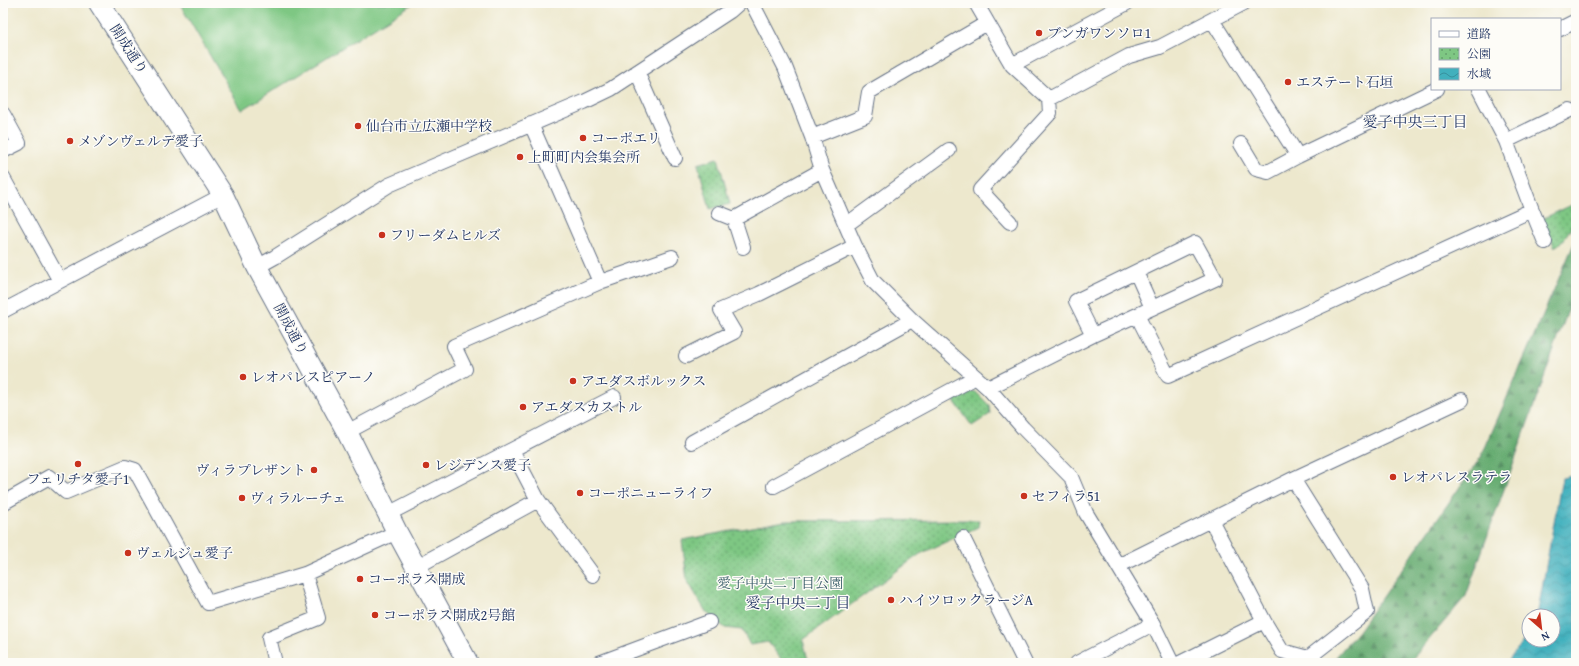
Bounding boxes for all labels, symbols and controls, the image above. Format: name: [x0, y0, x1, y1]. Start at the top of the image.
legend: [1431, 18, 1561, 90]
street label: 開成通り: [105, 20, 153, 78]
place label: ブンガワンソロ1: [1047, 23, 1151, 43]
text: 道路: [1467, 25, 1491, 42]
marker: ブンガワンソロ1: [1034, 28, 1044, 38]
text: 公園: [1467, 45, 1491, 62]
text: 水域: [1467, 65, 1491, 82]
place label: エステート石垣: [1296, 72, 1394, 92]
marker: エステート石垣: [1283, 77, 1293, 87]
district label: 愛子中央三丁目: [1362, 111, 1468, 132]
place label: 仙台市立広瀬中学校: [366, 116, 492, 136]
marker: 仙台市立広瀬中学校: [353, 121, 363, 131]
place label: コーポエリ: [591, 128, 661, 148]
place label: メゾンヴェルデ愛子: [78, 131, 203, 151]
marker: コーポエリ: [578, 133, 588, 143]
marker: メゾンヴェルデ愛子: [65, 136, 75, 146]
place label: 上町町内会集会所: [528, 147, 640, 167]
marker: 上町町内会集会所: [515, 152, 525, 162]
place label: フリーダムヒルズ: [390, 225, 501, 245]
marker: フリーダムヒルズ: [377, 230, 387, 240]
street label: 開成通り: [269, 300, 313, 358]
place label: レオパレスピアーノ: [251, 367, 376, 387]
place label: アエダスボルックス: [581, 371, 706, 391]
marker: レオパレスピアーノ: [238, 372, 248, 382]
marker: アエダスボルックス: [568, 376, 578, 386]
place label: アエダスカストル: [531, 397, 642, 417]
marker: アエダスカストル: [518, 402, 528, 412]
place label: レジデンス愛子: [434, 455, 531, 475]
marker: フェリチタ愛子1: [73, 459, 83, 469]
place label: ヴィラプレザント: [196, 460, 306, 480]
marker: レジデンス愛子: [421, 460, 431, 470]
marker: ヴィラプレザント: [309, 465, 319, 475]
place label: レオパレスラテラ: [1401, 467, 1512, 487]
place label: フェリチタ愛子1: [26, 469, 130, 489]
marker: レオパレスラテラ: [1388, 472, 1398, 482]
place label: コーポニューライフ: [588, 483, 713, 503]
place label: セフィラ51: [1032, 486, 1100, 506]
place label: ヴィラルーチェ: [250, 488, 346, 508]
marker: コーポニューライフ: [575, 488, 585, 498]
marker: セフィラ51: [1019, 491, 1029, 501]
marker: ヴィラルーチェ: [237, 493, 247, 503]
place label: ヴェルジュ愛子: [136, 543, 233, 563]
marker: ヴェルジュ愛子: [123, 548, 133, 558]
place label: コーポラス開成: [368, 569, 466, 589]
park label: 愛子中央二丁目公園: [717, 573, 843, 593]
marker: コーポラス開成: [355, 574, 365, 584]
place label: ハイツロックラージA: [899, 590, 1033, 610]
district label: 愛子中央二丁目: [745, 592, 851, 613]
marker: ハイツロックラージA: [886, 595, 896, 605]
place label: コーポラス開成2号館: [383, 605, 515, 625]
north arrow: [1521, 608, 1561, 648]
marker: コーポラス開成2号館: [370, 610, 380, 620]
text: N: [1538, 628, 1553, 646]

